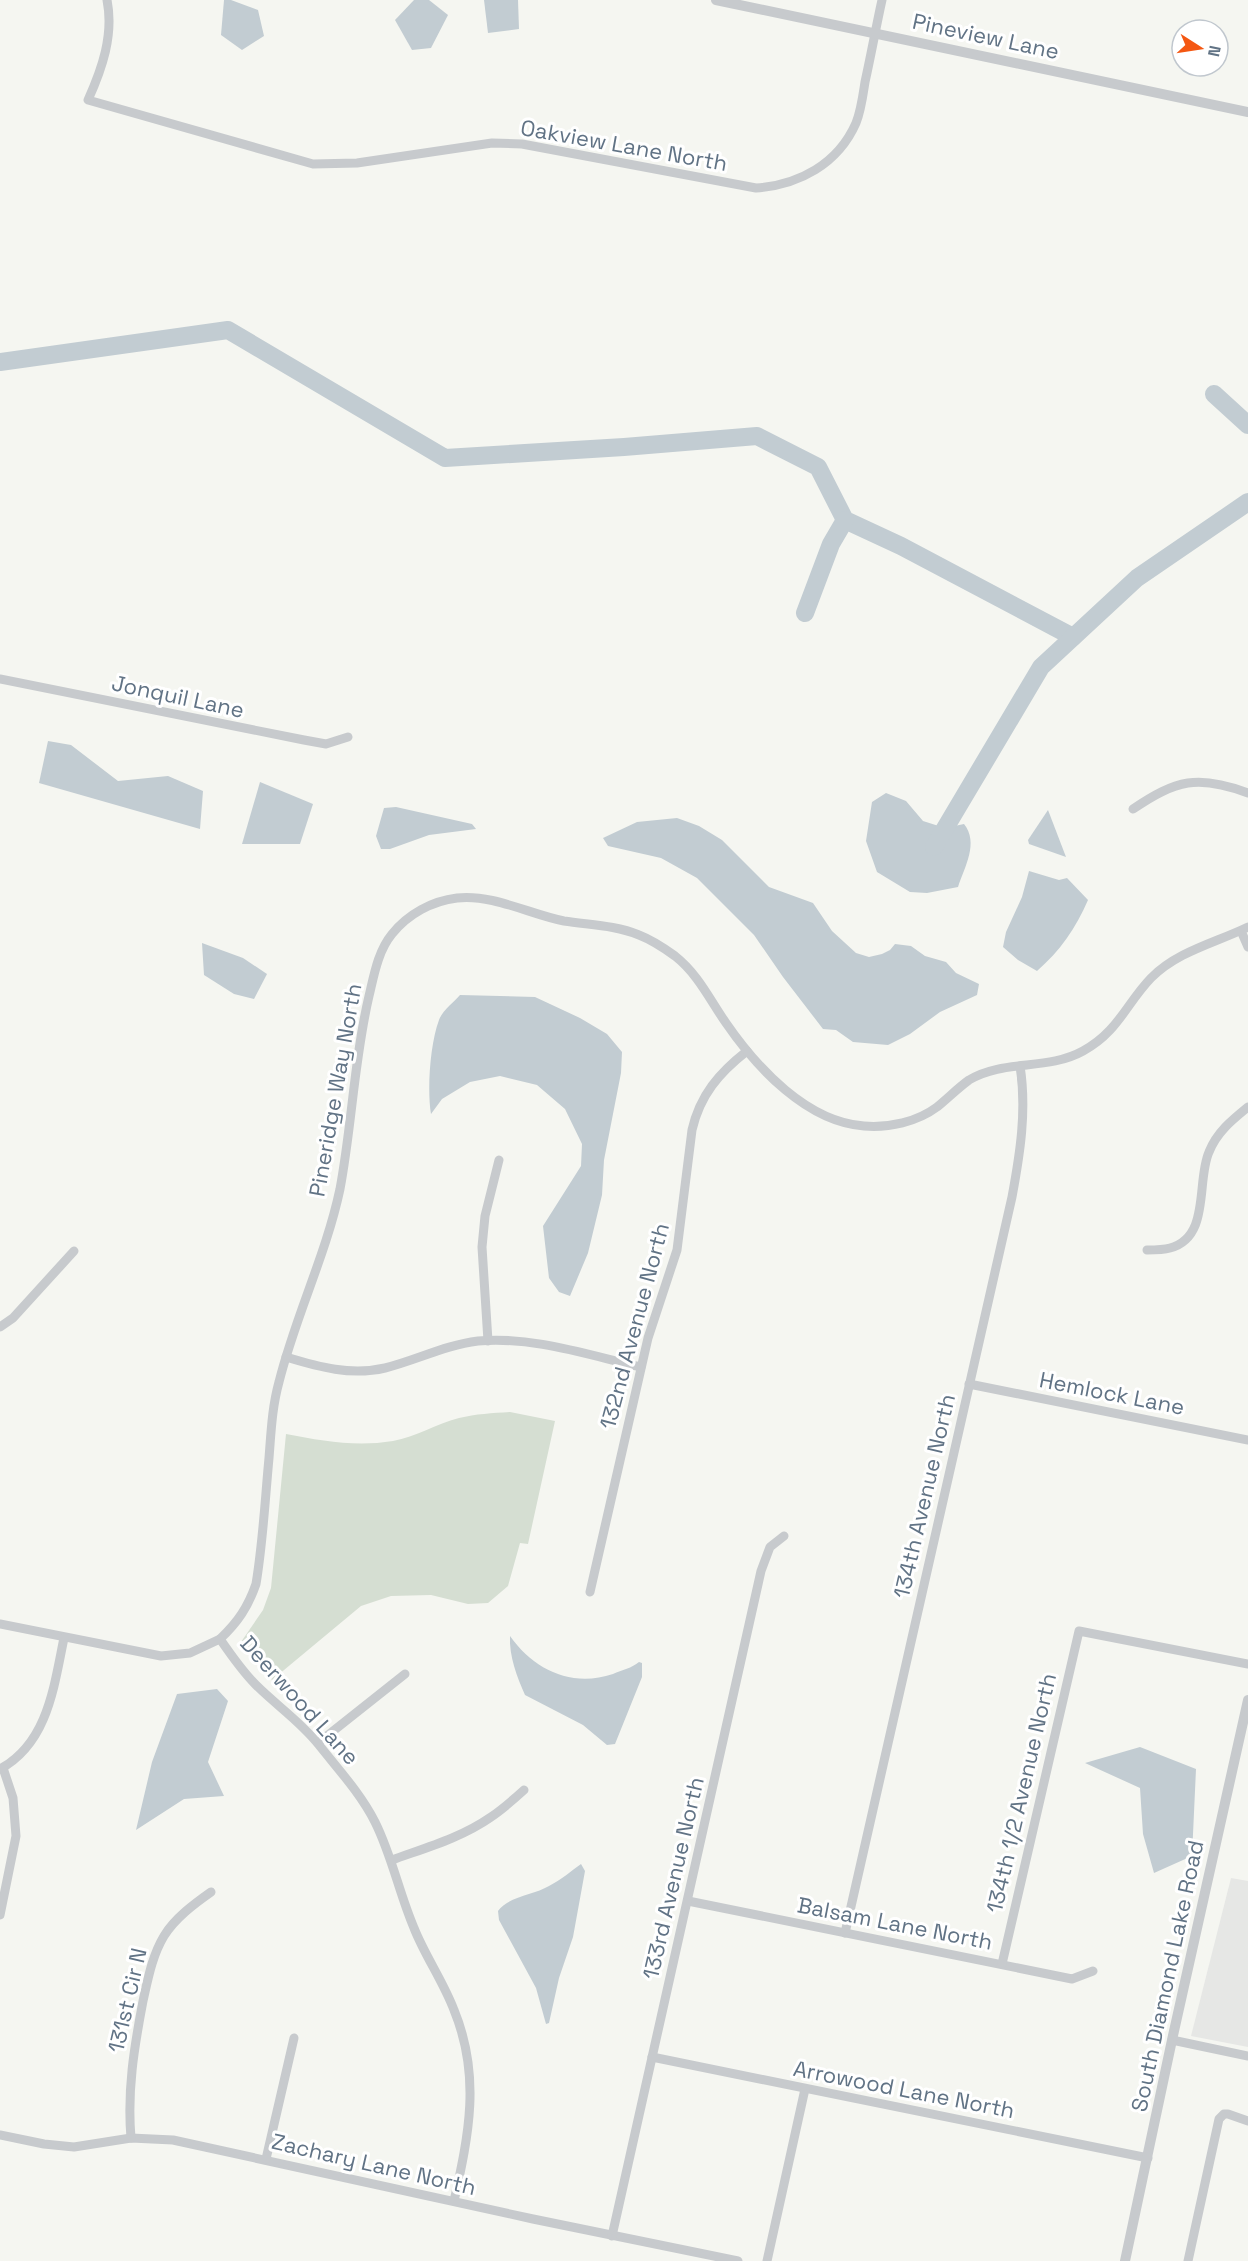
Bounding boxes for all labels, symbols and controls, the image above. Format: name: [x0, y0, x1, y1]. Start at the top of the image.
street label: Pineview Lane: [910, 7, 1062, 65]
north arrow: [1170, 18, 1230, 78]
text: N: [1203, 44, 1226, 58]
street label: Oakview Lane North: [518, 113, 730, 177]
street label: Jonquil Lane: [109, 668, 247, 724]
street label: Pineridge Way North: [302, 981, 368, 1199]
street label: 132nd Avenue North: [593, 1220, 675, 1432]
street label: Hemlock Lane: [1037, 1365, 1187, 1421]
street label: 134th Avenue North: [887, 1391, 961, 1601]
street label: Deerwood Lane: [235, 1629, 365, 1771]
street label: 134th 1/2 Avenue North: [980, 1671, 1062, 1915]
street label: 133rd Avenue North: [636, 1774, 710, 1982]
street label: South Diamond Lake Road: [1125, 1838, 1209, 2114]
street label: Balsam Lane North: [795, 1890, 995, 1956]
street label: 131st Cir N: [101, 1945, 153, 2055]
street label: Arrowood Lane North: [791, 2054, 1017, 2124]
street label: Zachary Lane North: [269, 2127, 479, 2201]

